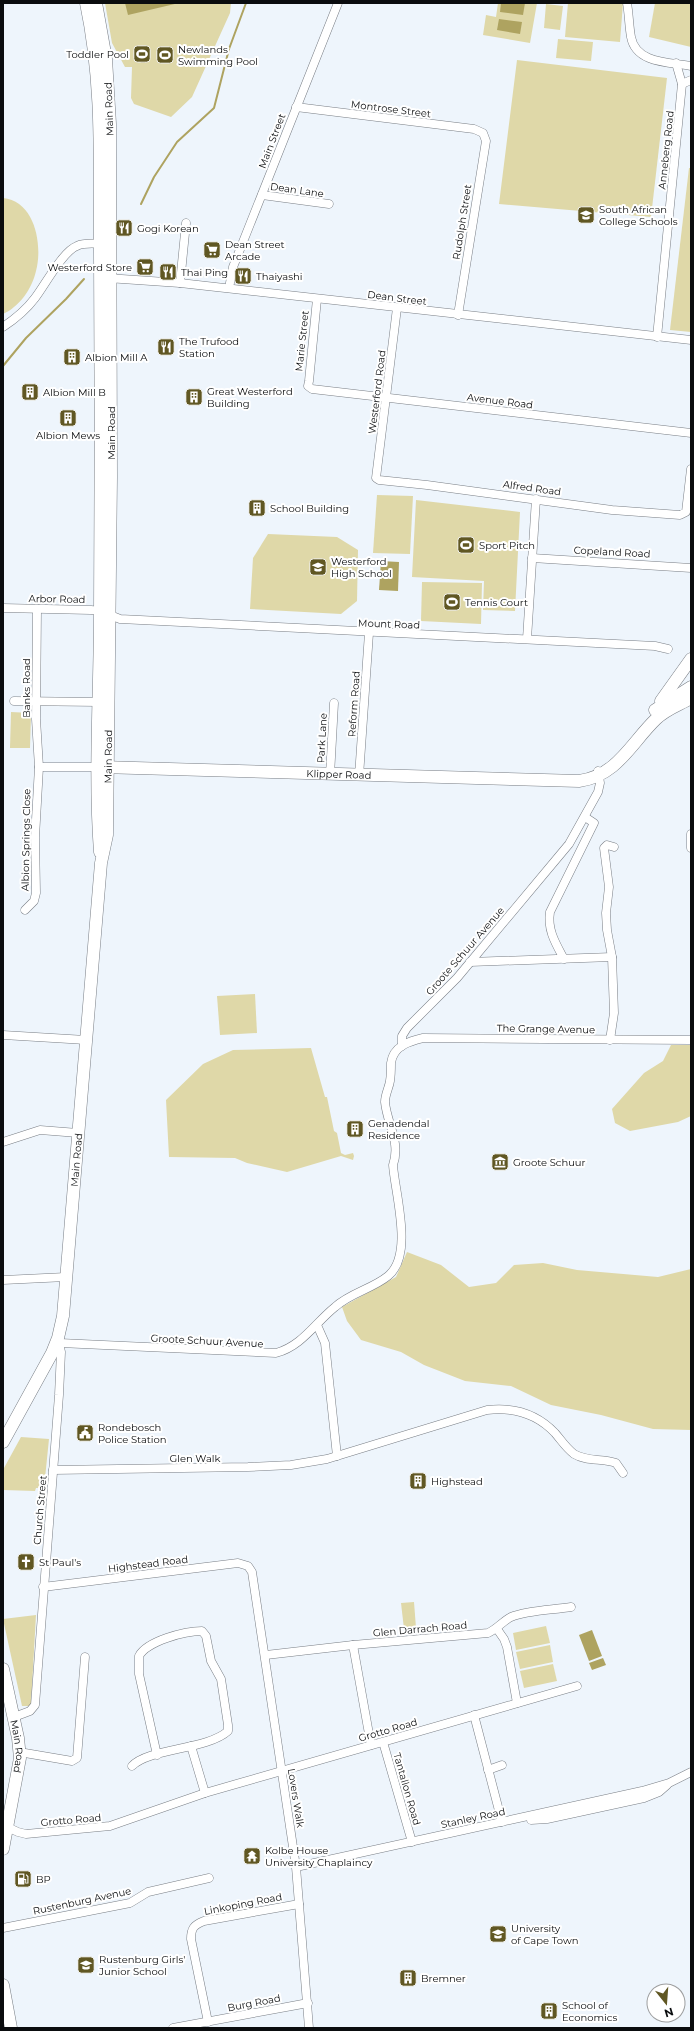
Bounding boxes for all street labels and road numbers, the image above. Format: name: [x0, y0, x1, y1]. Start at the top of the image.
street label: Main Road: [102, 82, 116, 136]
street label: Montrose Street: [350, 98, 432, 120]
street label: Anneberg Road: [655, 110, 677, 190]
street label: Main Street: [256, 112, 288, 170]
street label: Dean Lane: [269, 180, 325, 200]
street label: Rudolph Street: [450, 183, 474, 261]
street label: Dean Street: [367, 288, 427, 308]
street label: Marie Street: [292, 310, 312, 372]
street label: Westerford Road: [365, 349, 389, 435]
street label: Avenue Road: [466, 390, 534, 412]
street label: Main Road: [105, 406, 118, 460]
street label: Alfred Road: [502, 477, 562, 499]
street label: Copeland Road: [573, 543, 651, 561]
street label: Arbor Road: [28, 592, 86, 606]
street label: Mount Road: [358, 616, 420, 632]
street label: Banks Road: [20, 658, 33, 718]
street label: Reform Road: [345, 671, 363, 737]
street label: Park Lane: [314, 713, 330, 763]
street label: Main Road: [101, 730, 115, 783]
street label: Klipper Road: [306, 767, 372, 781]
street label: Albion Springs Close: [19, 789, 33, 891]
street label: Groote Schuur Avenue: [423, 904, 507, 998]
street label: The Grange Avenue: [497, 1022, 595, 1036]
street label: Main Road: [67, 1133, 85, 1187]
street label: Groote Schuur Avenue: [150, 1332, 264, 1350]
street label: Glen Walk: [170, 1452, 220, 1465]
street label: Church Street: [30, 1475, 50, 1545]
street label: Highstead Road: [107, 1553, 189, 1575]
street label: Glen Darrach Road: [372, 1618, 468, 1640]
street label: Grotto Road: [357, 1715, 419, 1745]
street label: Main Road: [8, 1719, 27, 1774]
street label: Tantallon Road: [390, 1751, 424, 1827]
street label: Lovers Walk: [285, 1767, 307, 1829]
street label: Stanley Road: [440, 1805, 506, 1831]
street label: Grotto Road: [40, 1811, 102, 1829]
street label: Rustenburg Avenue: [32, 1884, 132, 1918]
street label: Linkoping Road: [203, 1890, 283, 1918]
street label: Burg Road: [226, 1991, 282, 2015]

